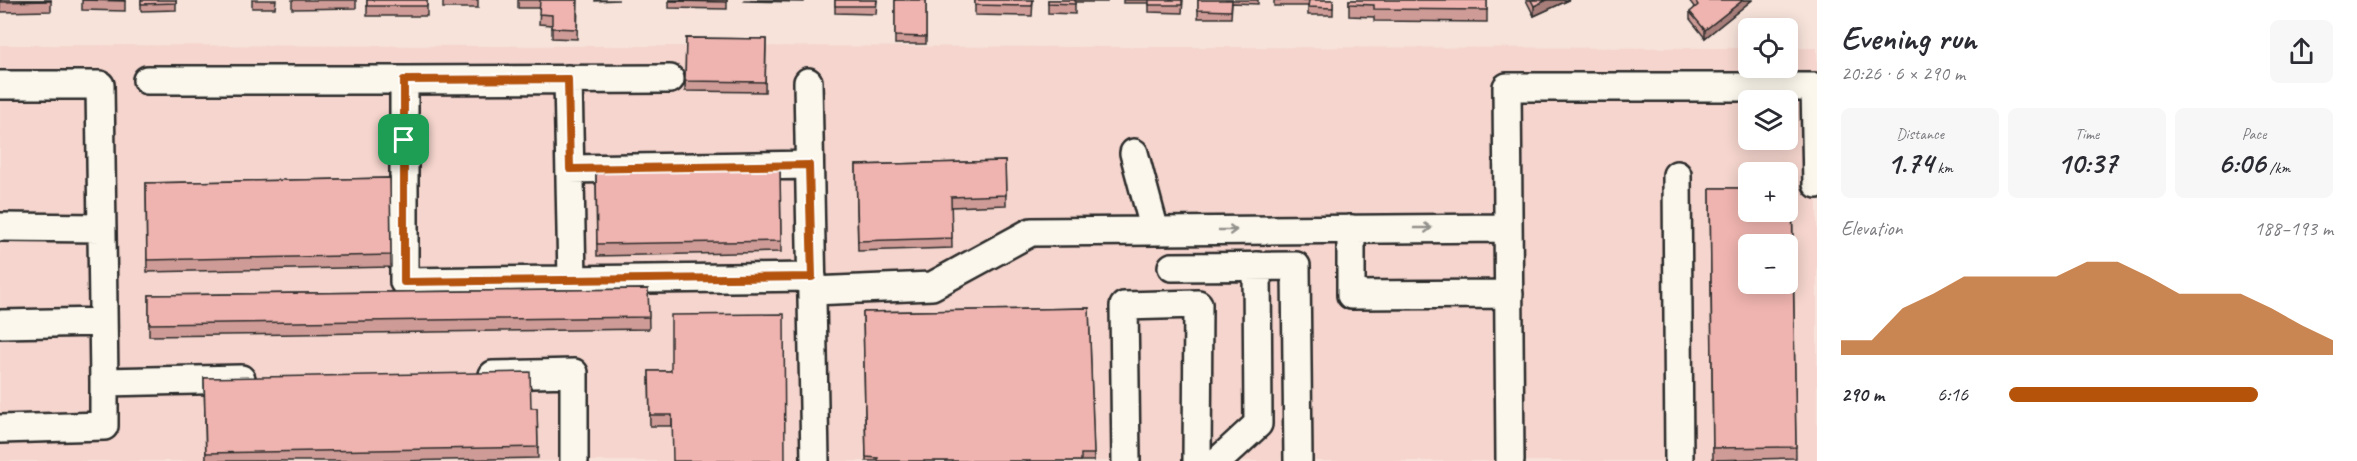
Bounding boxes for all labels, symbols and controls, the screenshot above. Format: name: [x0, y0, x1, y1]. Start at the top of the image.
text: Evening run: [1841, 17, 1976, 59]
map controls: [1738, 18, 1798, 294]
button: locate: [1738, 18, 1798, 78]
button: share: [2270, 20, 2333, 83]
text: 20:26 · 6 × 290 m: [1841, 61, 1965, 86]
button: layers: [1738, 90, 1798, 150]
pin: [378, 114, 429, 165]
icon: arrive: [387, 123, 420, 156]
text: Distance: [1896, 124, 1944, 144]
text: Time: [2075, 124, 2099, 144]
text: Pace: [2242, 124, 2266, 144]
text: 1.74: [1887, 144, 1933, 182]
text: 10:37: [2057, 144, 2117, 182]
text: 6:06: [2218, 144, 2265, 182]
text: km: [1933, 158, 1953, 178]
text: /km: [2265, 158, 2290, 178]
button: +: [1738, 162, 1798, 222]
text: Elevation: [1841, 216, 1903, 241]
text: 188–193 m: [2254, 216, 2333, 241]
one-way arrow: [1412, 223, 1432, 234]
one-way arrow: [1217, 224, 1237, 236]
button: −: [1738, 234, 1798, 294]
text: 290 m: [1841, 382, 1884, 407]
text: 6:16: [1937, 382, 1968, 407]

